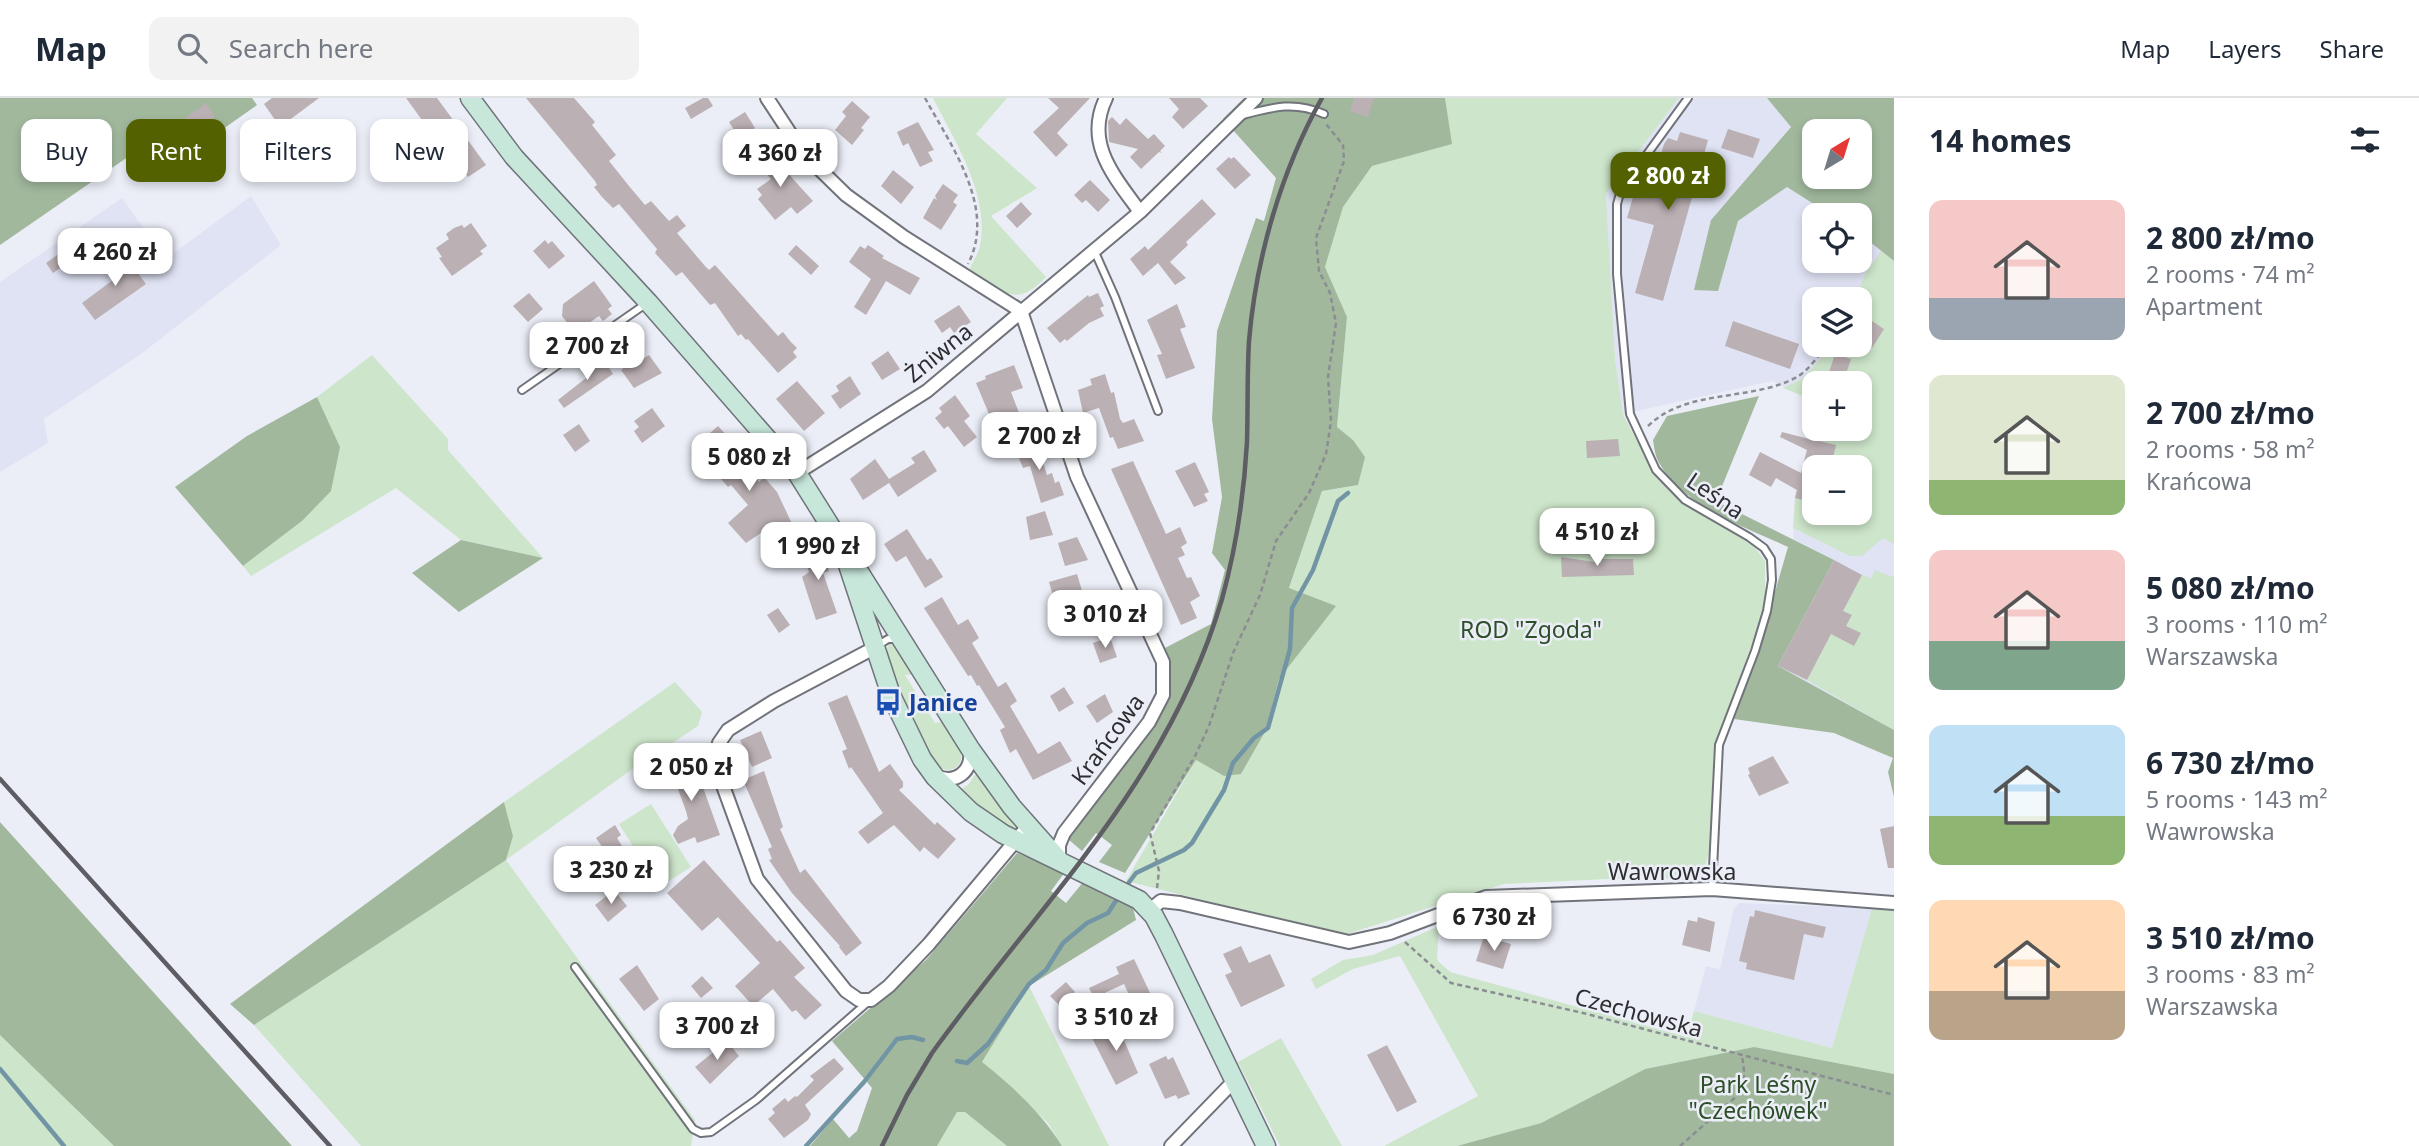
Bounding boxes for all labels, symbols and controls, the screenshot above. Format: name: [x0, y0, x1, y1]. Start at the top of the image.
search box: [149, 17, 639, 80]
text: Map: [35, 26, 107, 71]
icon: search: [173, 29, 211, 67]
text: Search here: [229, 30, 373, 66]
text: Map: [2120, 32, 2170, 65]
text: Layers: [2208, 32, 2282, 65]
text: Share: [2320, 32, 2384, 65]
chip: Buy: [21, 119, 112, 182]
chip: Rent: [126, 119, 226, 182]
chip: Filters: [240, 119, 356, 182]
chip: New: [370, 119, 468, 182]
north arrow: [1802, 119, 1872, 189]
map controls: [1802, 119, 1872, 525]
text: 14 homes: [1929, 120, 2072, 161]
icon: filters: [2346, 121, 2384, 159]
pin: 4 360 zł: [708, 130, 852, 189]
text: 4 360 zł: [739, 136, 821, 168]
pin: 2 800 zł: [1596, 152, 1740, 212]
text: 2 800 zł: [1627, 159, 1709, 191]
button: locate: [1802, 203, 1872, 273]
text: 2 800 zł/mo: [2146, 217, 2315, 258]
pin: 4 260 zł: [43, 228, 187, 288]
icon: home: [1985, 228, 2069, 312]
text: 4 260 zł: [74, 235, 156, 267]
text: 2 rooms · 74 m²: [2146, 258, 2315, 290]
button: layers: [1802, 287, 1872, 357]
text: Apartment: [2146, 290, 2263, 322]
street label: Żniwna: [897, 315, 979, 389]
pin: 2 700 zł: [515, 322, 659, 382]
text: 2 700 zł: [546, 329, 628, 361]
button: +: [1802, 371, 1872, 441]
text: 2 700 zł/mo: [2146, 392, 2315, 433]
icon: home: [1985, 403, 2069, 487]
pin: 2 700 zł: [967, 412, 1111, 472]
text: 2 700 zł: [998, 419, 1080, 451]
text: 2 rooms · 58 m²: [2146, 433, 2315, 465]
pin: 5 080 zł: [677, 434, 821, 493]
text: 5 080 zł: [708, 440, 790, 472]
button: −: [1802, 455, 1872, 525]
street label: Leśna: [1681, 464, 1751, 526]
text: Krańcowa: [2146, 465, 2252, 497]
pin: 4 510 zł: [1525, 508, 1669, 568]
text: 4 510 zł: [1556, 515, 1638, 547]
pin: 1 990 zł: [746, 522, 890, 582]
text: 1 990 zł: [777, 529, 859, 561]
text: 5 080 zł/mo: [2146, 567, 2315, 608]
icon: home: [1985, 578, 2069, 662]
pin: 3 010 zł: [1033, 590, 1177, 650]
text: 3 010 zł: [1064, 597, 1146, 629]
text: 3 rooms · 110 m²: [2146, 608, 2328, 640]
park label: ROD "Zgoda": [1460, 613, 1602, 645]
text: Warszawska: [2146, 640, 2278, 672]
place label: Janice: [907, 686, 978, 718]
bus stop icon: Janice: [873, 687, 903, 717]
street label: Krańcowa: [1063, 687, 1151, 791]
text: 6 730 zł/mo: [2146, 742, 2315, 783]
pin: 2 050 zł: [619, 744, 763, 803]
text: 2 050 zł: [650, 750, 732, 782]
icon: home: [1985, 753, 2069, 837]
text: 5 rooms · 143 m²: [2146, 783, 2328, 815]
text: Wawrowska: [2146, 815, 2275, 847]
pin: 3 230 zł: [539, 846, 683, 906]
text: 3 230 zł: [570, 853, 652, 885]
street label: Wawrowska: [1608, 855, 1736, 887]
pin: 6 730 zł: [1422, 894, 1566, 953]
text: 6 730 zł: [1453, 900, 1535, 932]
text: 3 510 zł/mo: [2146, 917, 2315, 958]
icon: home: [1985, 928, 2069, 1012]
text: 3 rooms · 83 m²: [2146, 958, 2315, 990]
street label: Czechowska: [1571, 980, 1707, 1044]
text: Warszawska: [2146, 990, 2278, 1022]
pin: 3 510 zł: [1044, 993, 1188, 1053]
text: 3 510 zł: [1075, 1000, 1157, 1032]
pin: 3 700 zł: [645, 1002, 789, 1062]
text: 3 700 zł: [676, 1009, 758, 1041]
park label: Park Leśny "Czechówek": [1688, 1068, 1828, 1126]

